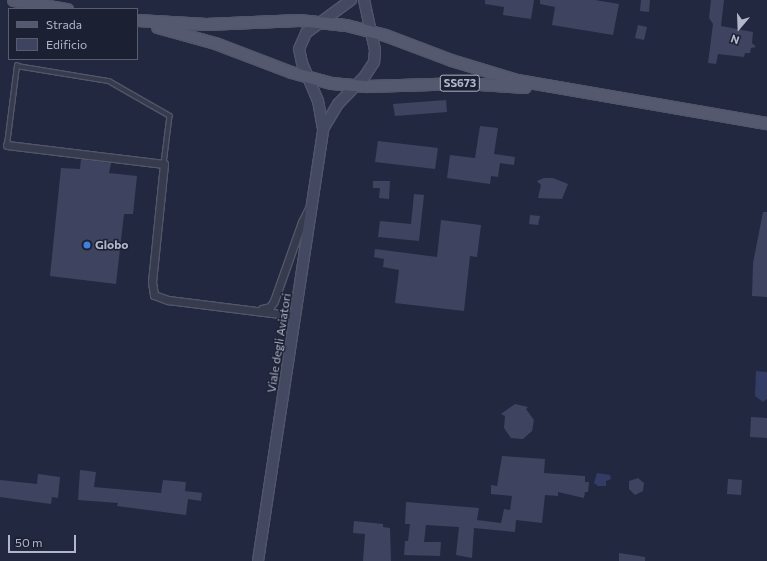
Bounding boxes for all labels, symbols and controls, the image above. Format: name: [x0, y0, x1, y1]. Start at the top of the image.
legend: [8, 8, 138, 60]
north arrow: [719, 8, 759, 48]
text: Strada: [46, 17, 82, 31]
text: N: [729, 32, 741, 47]
text: Edificio: [46, 37, 87, 51]
road number: SS673: [439, 74, 481, 92]
place label: Globo: [95, 238, 128, 252]
marker: Globo: [82, 240, 92, 250]
street label: Viale degli Aviatori: [264, 292, 294, 394]
scale bar: [10, 527, 78, 553]
text: 50 m: [15, 535, 43, 549]

